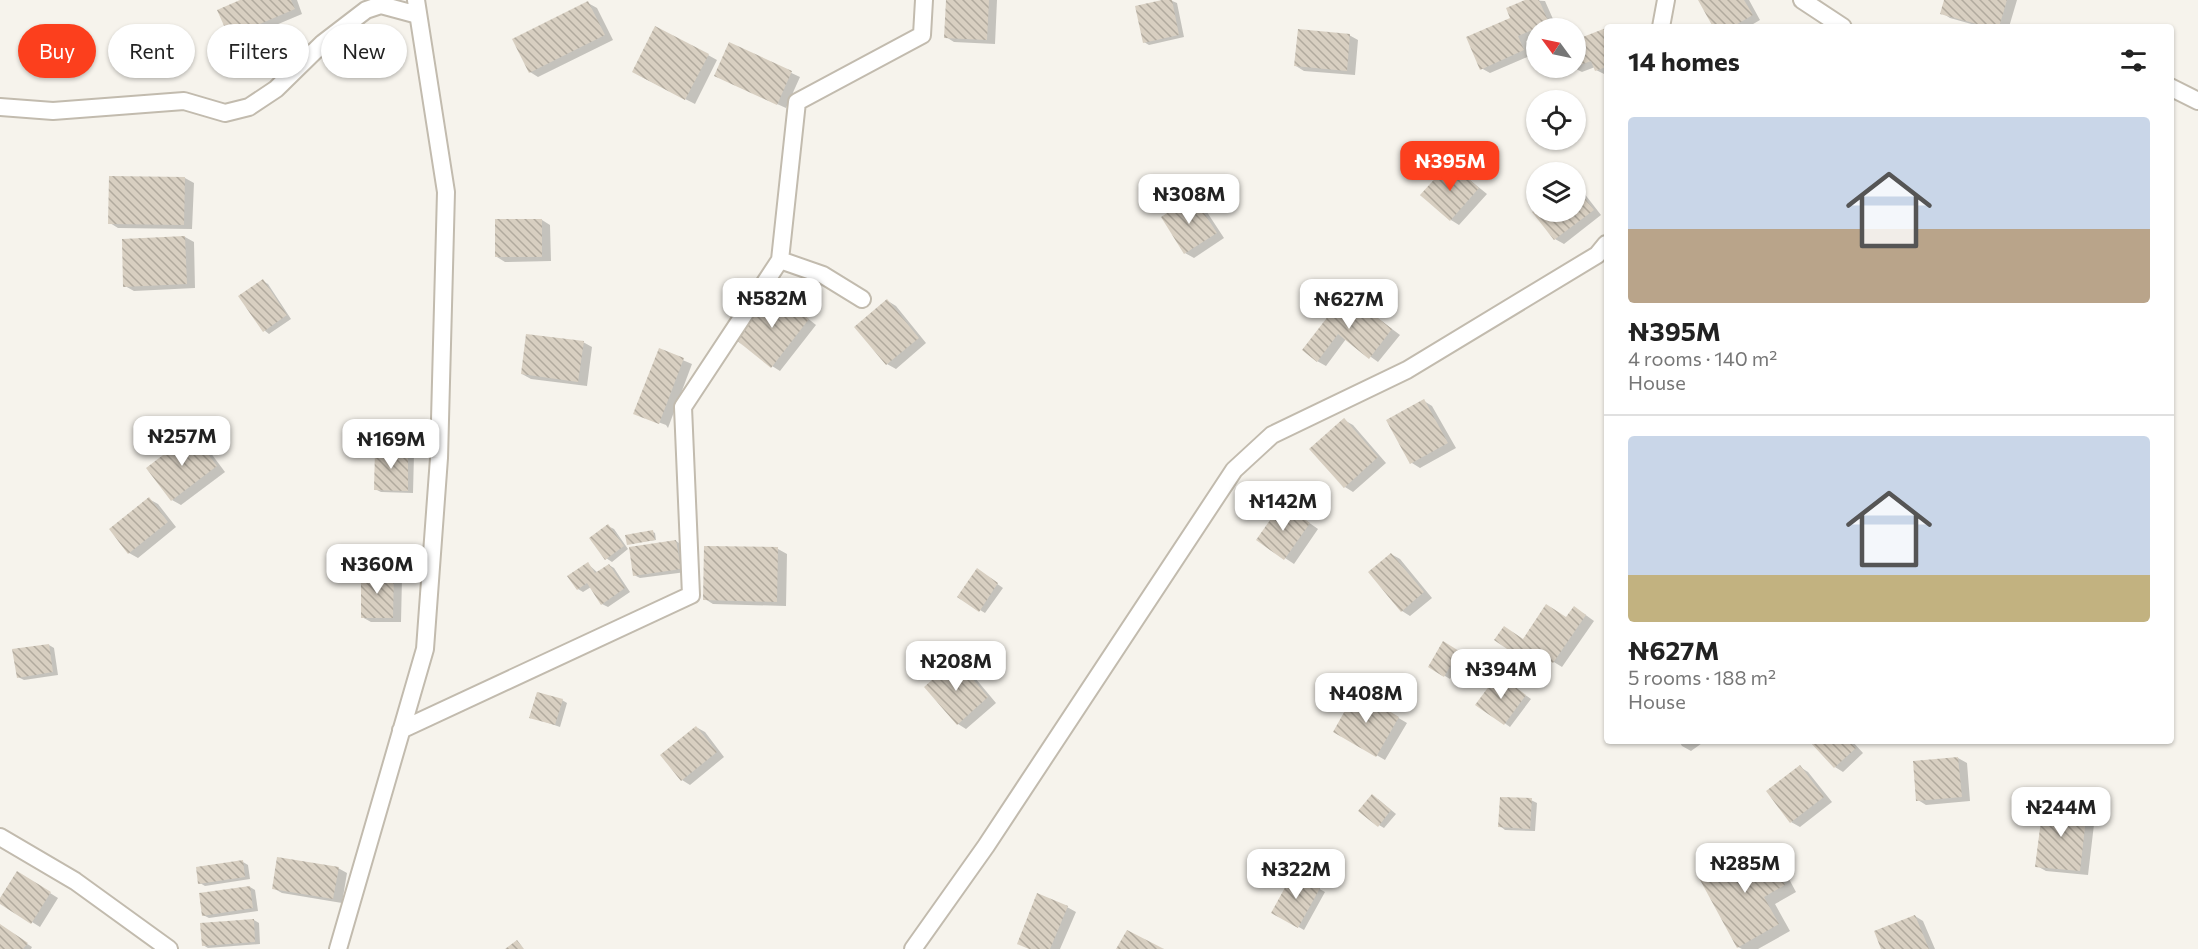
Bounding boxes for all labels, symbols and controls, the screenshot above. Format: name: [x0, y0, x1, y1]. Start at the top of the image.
north arrow: [1526, 18, 1586, 78]
map controls: [1526, 18, 1586, 222]
chip: Buy: [18, 24, 96, 78]
chip: Rent: [108, 24, 195, 78]
chip: Filters: [207, 24, 309, 78]
chip: New: [321, 24, 407, 78]
icon: filters: [2117, 44, 2150, 77]
text: 14 homes: [1628, 45, 1740, 76]
button: locate: [1526, 90, 1586, 150]
pin: ₦395M: [1408, 141, 1492, 192]
text: ₦395M: [1414, 148, 1486, 172]
icon: home: [1835, 156, 1943, 264]
button: layers: [1526, 162, 1586, 222]
pin: ₦308M: [1147, 174, 1231, 225]
text: ₦308M: [1152, 181, 1226, 205]
pin: ₦582M: [730, 278, 814, 329]
pin: ₦627M: [1307, 279, 1391, 330]
text: ₦582M: [737, 285, 807, 309]
text: ₦627M: [1314, 286, 1384, 310]
text: ₦395M: [1628, 315, 1721, 346]
text: 4 rooms · 140 m²: [1628, 346, 1777, 370]
text: House: [1628, 370, 1686, 394]
pin: ₦257M: [140, 416, 224, 467]
pin: ₦169M: [349, 419, 433, 470]
text: ₦257M: [147, 423, 217, 447]
text: ₦169M: [356, 426, 426, 450]
icon: home: [1835, 475, 1943, 583]
pin: ₦142M: [1241, 481, 1325, 532]
text: ₦142M: [1249, 488, 1317, 512]
pin: ₦360M: [335, 544, 419, 595]
text: ₦360M: [340, 551, 414, 575]
text: ₦627M: [1628, 634, 1719, 665]
pin: ₦208M: [914, 641, 998, 692]
text: ₦208M: [920, 648, 992, 672]
pin: ₦394M: [1459, 649, 1543, 700]
text: ₦394M: [1465, 656, 1537, 680]
text: 5 rooms · 188 m²: [1628, 665, 1776, 689]
pin: ₦408M: [1324, 673, 1408, 724]
text: ₦408M: [1329, 680, 1403, 704]
text: House: [1628, 689, 1686, 713]
pin: ₦244M: [2019, 787, 2103, 838]
text: ₦244M: [2025, 794, 2097, 818]
pin: ₦285M: [1703, 843, 1787, 894]
pin: ₦322M: [1254, 849, 1338, 900]
text: ₦285M: [1710, 850, 1780, 874]
text: ₦322M: [1261, 856, 1331, 880]

